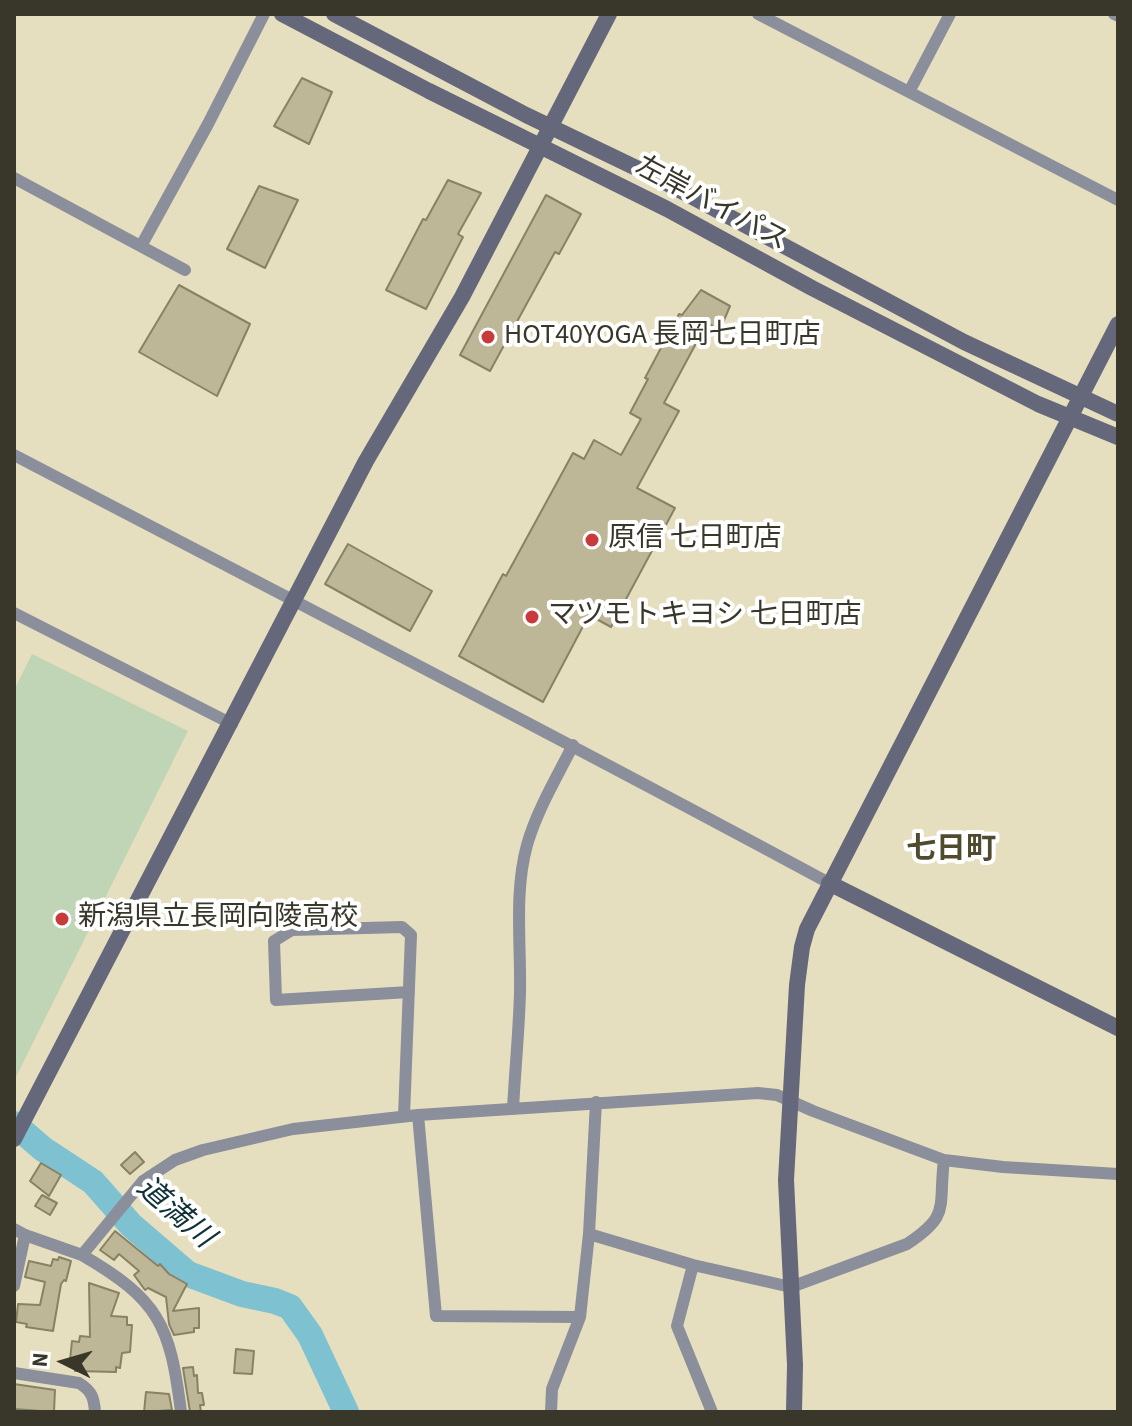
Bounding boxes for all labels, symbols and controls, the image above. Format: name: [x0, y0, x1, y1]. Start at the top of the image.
street label: 左岸バイパス: [629, 151, 793, 259]
place label: HOT40YOGA 長岡七日町店: [504, 320, 821, 354]
marker: HOT40YOGA 長岡七日町店: [479, 328, 497, 346]
place label: 原信 七日町店: [608, 523, 782, 557]
marker: 原信 七日町店: [583, 531, 601, 549]
place label: マツモトキヨシ 七日町店: [548, 600, 862, 634]
marker: マツモトキヨシ 七日町店: [523, 608, 541, 626]
district label: 七日町: [906, 833, 996, 869]
place label: 新潟県立長岡向陵高校: [78, 902, 358, 936]
marker: 新潟県立長岡向陵高校: [53, 910, 71, 928]
water label: 道満川: [128, 1171, 220, 1257]
north arrow: [24, 1322, 104, 1402]
text: N: [24, 1351, 57, 1369]

